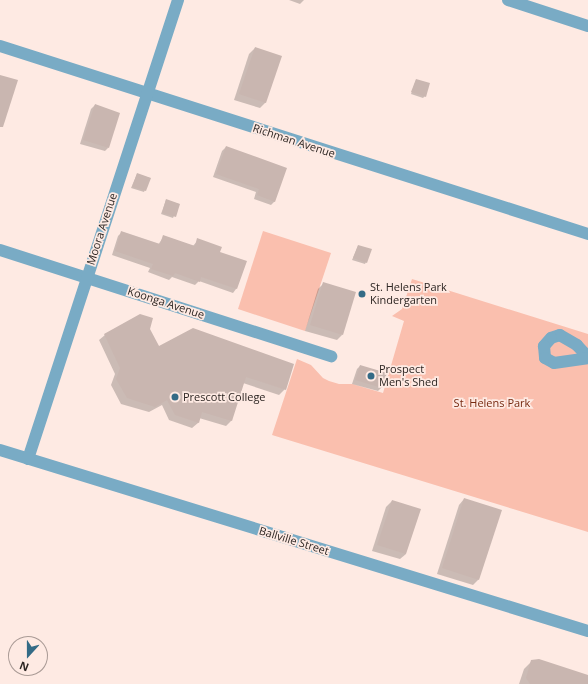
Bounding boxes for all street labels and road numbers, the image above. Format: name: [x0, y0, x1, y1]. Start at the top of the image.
street label: Richman Avenue: [251, 121, 337, 161]
street label: Moora Avenue: [84, 191, 120, 267]
street label: Koonga Avenue: [126, 284, 206, 322]
street label: Ballville Street: [257, 524, 331, 558]

